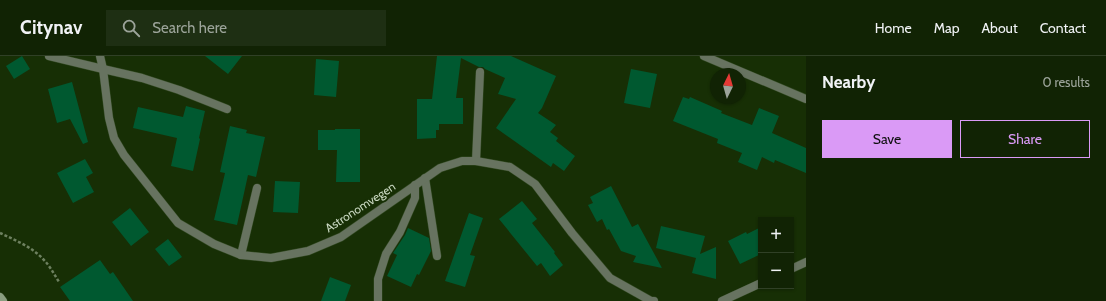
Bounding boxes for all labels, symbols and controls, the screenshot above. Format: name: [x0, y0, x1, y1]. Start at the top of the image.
search box: [106, 10, 386, 46]
text: Citynav: [20, 16, 82, 39]
icon: search: [120, 17, 142, 39]
text: Search here: [152, 19, 227, 37]
text: Home: [875, 19, 912, 37]
text: Map: [934, 19, 959, 37]
text: About: [981, 19, 1018, 37]
text: Contact: [1040, 19, 1086, 37]
north arrow: [710, 68, 746, 104]
text: Nearby: [822, 72, 875, 92]
text: 0 results: [1042, 74, 1090, 90]
button: Save: [822, 120, 952, 158]
button: Share: [960, 120, 1090, 158]
street label: Astronomvegen: [322, 178, 398, 235]
map controls: [758, 217, 794, 289]
button: +: [758, 217, 794, 253]
button: −: [758, 253, 794, 289]

